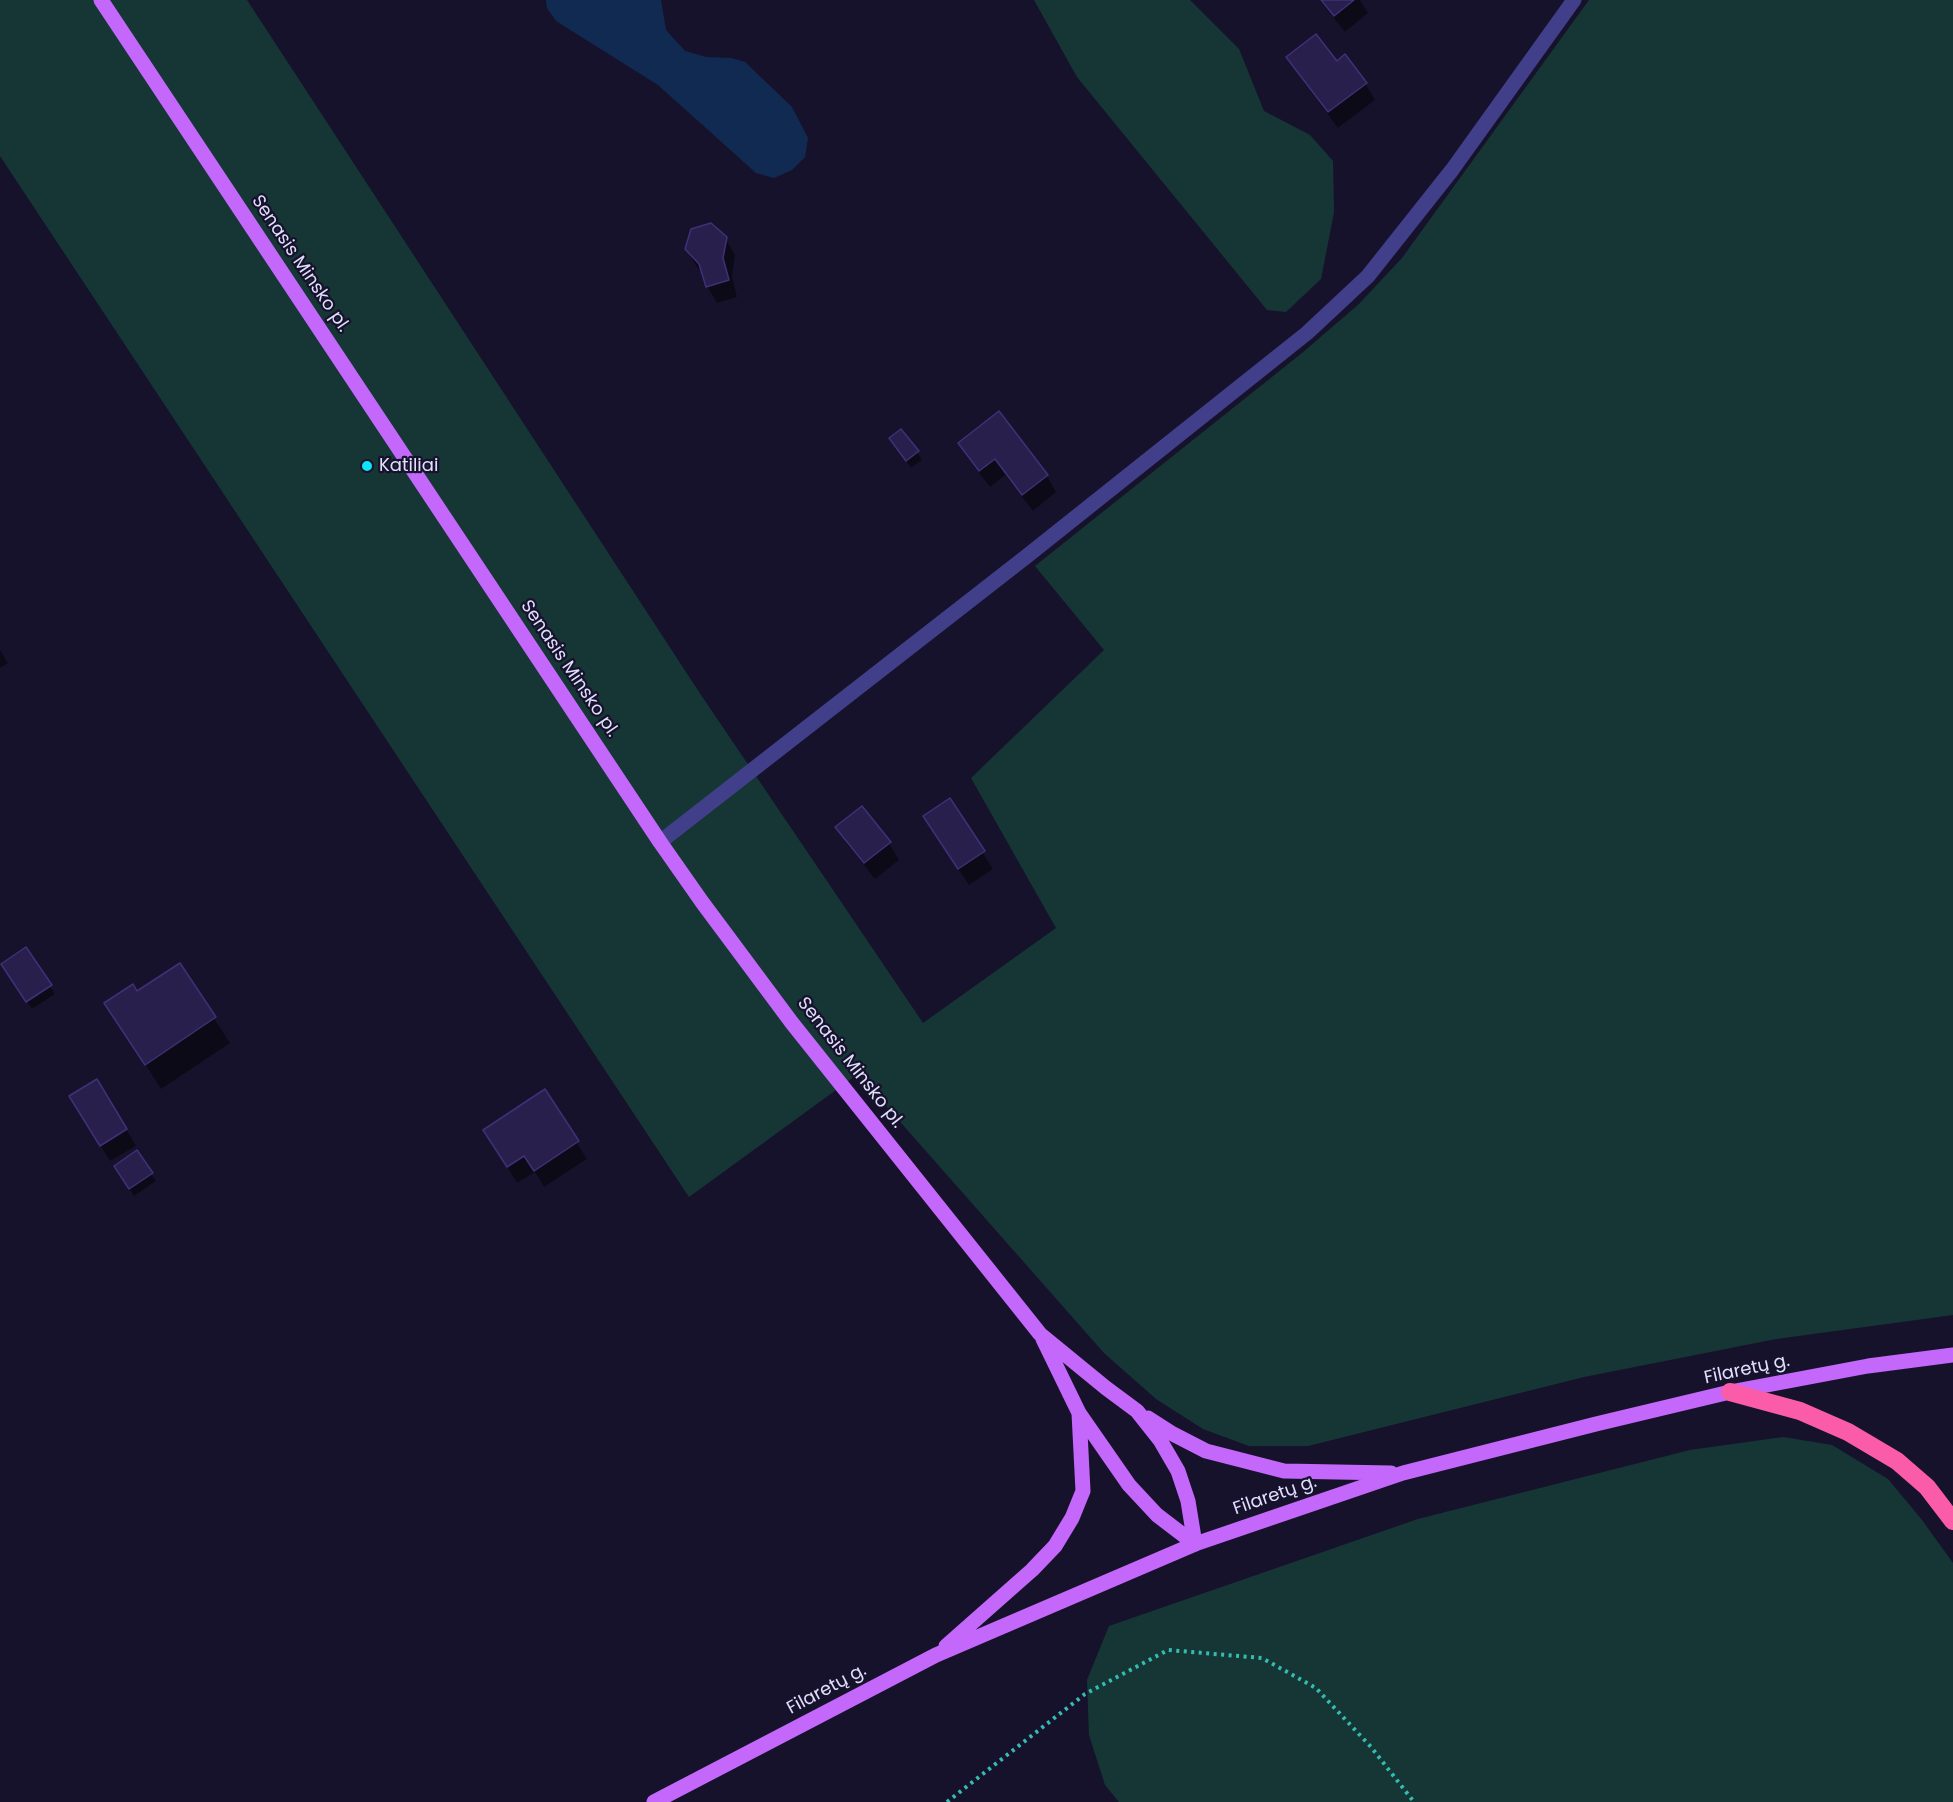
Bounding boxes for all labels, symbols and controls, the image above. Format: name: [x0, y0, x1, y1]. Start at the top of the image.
street label: Senasis Minsko pl.: [246, 192, 354, 336]
place label: Katiliai: [379, 455, 438, 477]
marker: Katiliai: [360, 459, 374, 473]
street label: Senasis Minsko pl.: [515, 597, 623, 741]
street label: Senasis Minsko pl.: [792, 993, 908, 1133]
street label: Filaretų g.: [1702, 1350, 1792, 1390]
street label: Filaretų g.: [1230, 1472, 1320, 1520]
street label: Filaretų g.: [784, 1660, 870, 1720]

